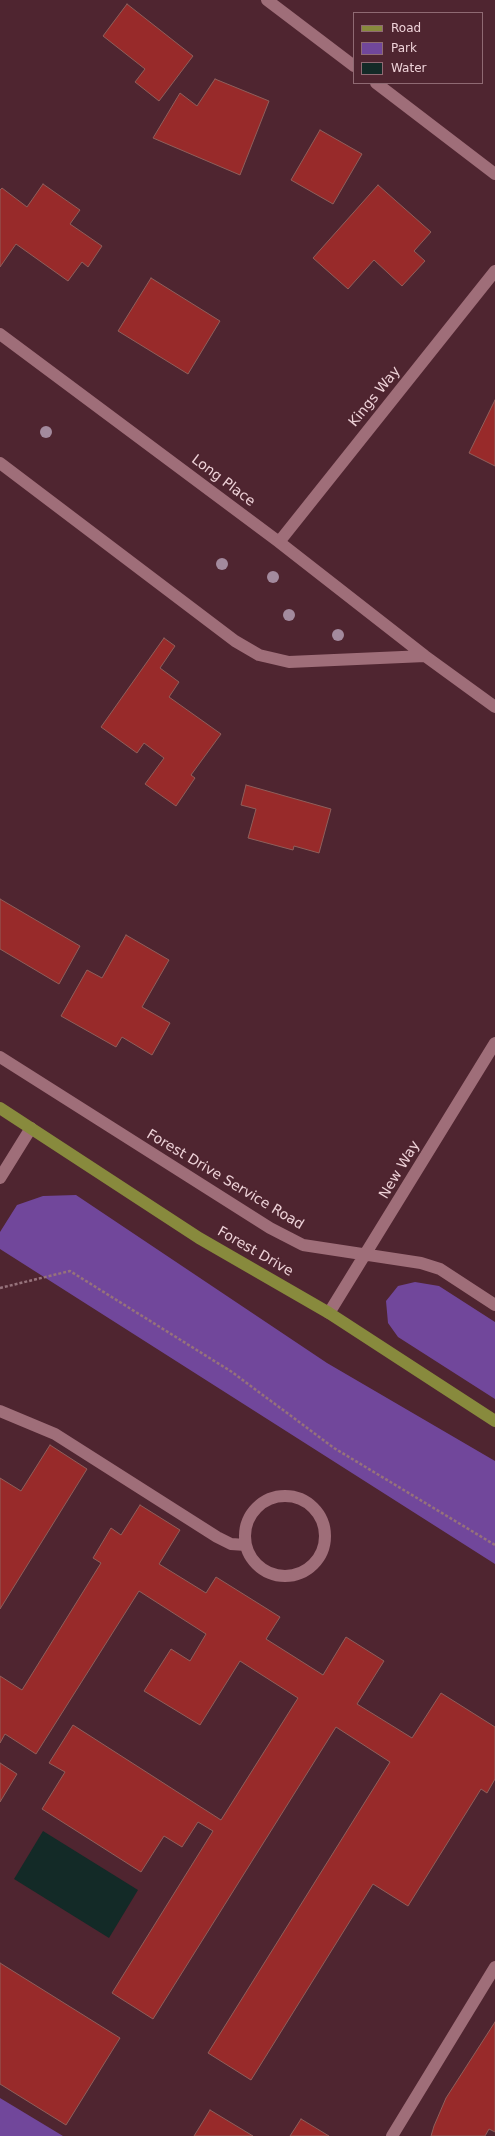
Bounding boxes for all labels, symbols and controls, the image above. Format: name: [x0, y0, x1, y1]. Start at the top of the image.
legend: [353, 12, 483, 84]
text: Road: [391, 21, 421, 35]
text: Park: [391, 41, 417, 55]
text: Water: [391, 61, 426, 75]
street label: Kings Way: [346, 364, 404, 430]
street label: Long Place: [188, 452, 258, 510]
street label: Forest Drive Service Road: [143, 1126, 307, 1234]
street label: New Way: [376, 1138, 424, 1202]
street label: Forest Drive: [214, 1224, 296, 1280]

